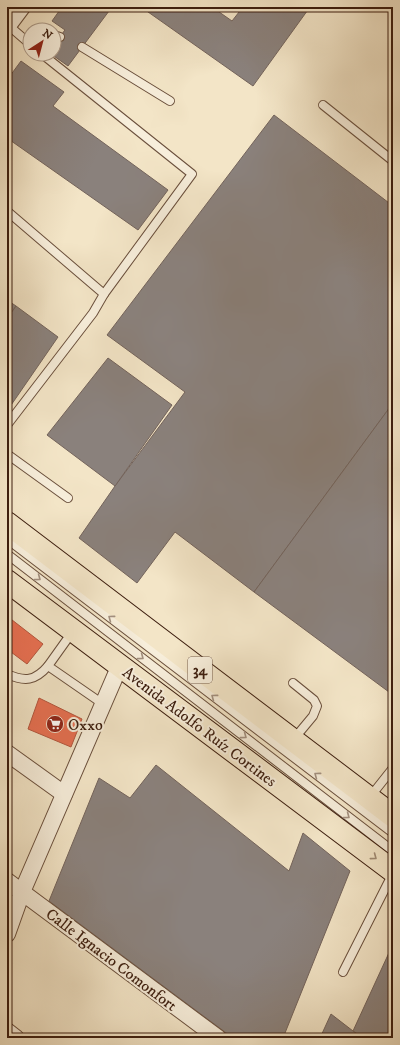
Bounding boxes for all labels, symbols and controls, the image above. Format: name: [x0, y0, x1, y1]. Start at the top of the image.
north arrow: [22, 22, 62, 62]
text: N: [40, 26, 55, 43]
one-way arrow: [34, 573, 41, 581]
one-way arrow: [108, 616, 115, 623]
one-way arrow: [137, 653, 144, 660]
road number: 34: [188, 657, 212, 683]
street label: Avenida Adolfo Ruíz Cortines: [118, 662, 280, 791]
one-way arrow: [212, 694, 219, 701]
supermarket icon: Oxxo: [45, 714, 65, 734]
place label: Oxxo: [68, 715, 103, 735]
one-way arrow: [240, 732, 247, 739]
one-way arrow: [315, 773, 322, 780]
one-way arrow: [343, 811, 350, 818]
one-way arrow: [369, 852, 376, 859]
street label: Calle Ignacio Comonfort: [42, 904, 181, 1016]

